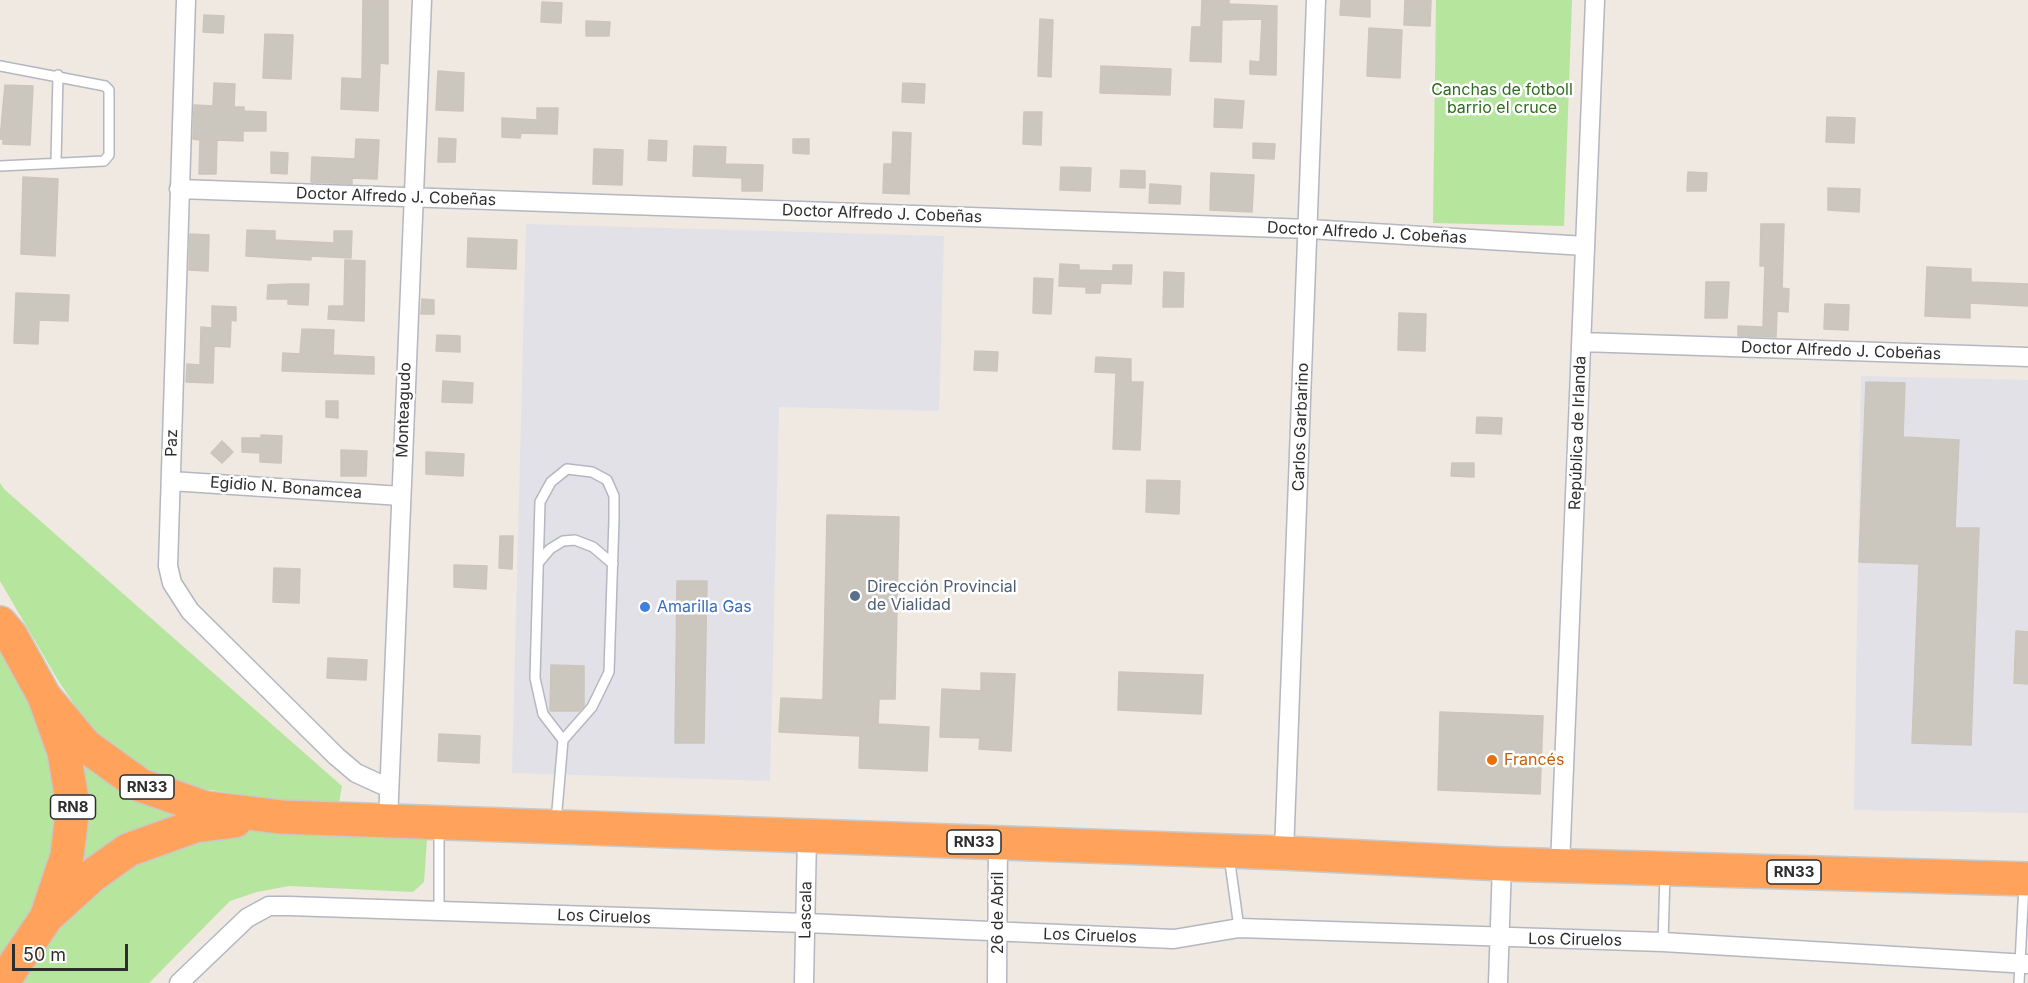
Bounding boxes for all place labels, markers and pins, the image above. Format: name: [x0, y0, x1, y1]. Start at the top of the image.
place label: Dirección Provincial de Vialidad: [867, 577, 1017, 615]
marker: Dirección Provincial de Vialidad: [848, 589, 862, 603]
place label: Amarilla Gas: [657, 597, 752, 617]
marker: Amarilla Gas: [638, 600, 652, 614]
place label: Francés: [1504, 750, 1564, 770]
marker: Francés: [1485, 753, 1499, 767]

